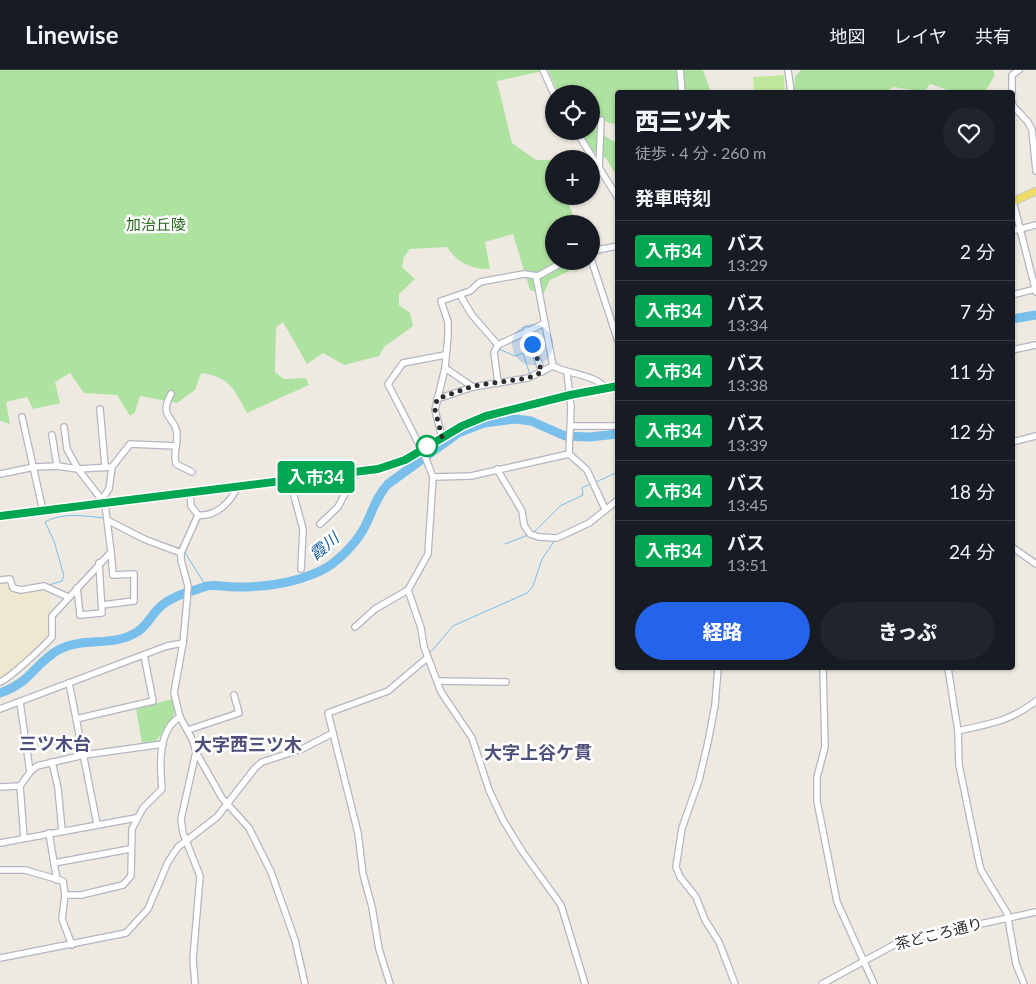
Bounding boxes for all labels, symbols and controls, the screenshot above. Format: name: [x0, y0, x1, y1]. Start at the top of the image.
text: Linewise: [25, 20, 118, 49]
text: 地図: [830, 25, 866, 47]
text: レイヤ: [894, 25, 947, 47]
text: 共有: [975, 25, 1011, 47]
map controls: [545, 85, 600, 270]
button: locate: [545, 85, 600, 140]
text: 西三ツ木: [635, 106, 731, 135]
button: heart: [943, 107, 995, 159]
text: 徒歩 · 4 分 · 260 m: [635, 143, 766, 162]
button: +: [545, 150, 600, 205]
text: 発車時刻: [635, 186, 711, 209]
park label: 加治丘陵: [126, 215, 186, 233]
button: −: [545, 215, 600, 270]
text: バス: [727, 231, 765, 254]
text: 入市34: [645, 240, 702, 262]
text: 2 分: [960, 240, 995, 263]
text: 13:29: [727, 255, 768, 274]
text: バス: [727, 291, 765, 314]
text: 入市34: [645, 300, 702, 322]
text: 7 分: [960, 300, 995, 323]
text: 13:34: [727, 315, 768, 334]
your location: [520, 332, 545, 357]
text: バス: [727, 351, 765, 374]
text: 入市34: [645, 360, 702, 382]
text: 11 分: [949, 360, 995, 383]
text: 13:38: [727, 375, 768, 394]
text: バス: [727, 411, 765, 434]
text: 入市34: [645, 420, 702, 442]
text: 12 分: [949, 420, 995, 443]
unlabelled marker: [416, 435, 438, 457]
text: 13:39: [727, 435, 768, 454]
line badge: 入市34: [281, 461, 351, 493]
text: 入市34: [288, 466, 344, 488]
text: バス: [727, 471, 765, 494]
text: 入市34: [645, 480, 702, 502]
text: 18 分: [949, 480, 995, 503]
text: 13:45: [727, 495, 768, 514]
water label: 霞川: [305, 527, 344, 563]
text: バス: [727, 531, 765, 554]
text: 入市34: [645, 540, 702, 562]
text: 24 分: [949, 540, 995, 563]
text: 13:51: [727, 555, 768, 574]
button: 経路: [635, 602, 810, 660]
button: きっぷ: [820, 602, 995, 660]
district label: 三ツ木台: [19, 732, 91, 754]
district label: 大字西三ツ木: [194, 733, 302, 755]
district label: 大字上谷ケ貫: [484, 741, 592, 763]
street label: 茶どころ通り: [893, 913, 984, 953]

